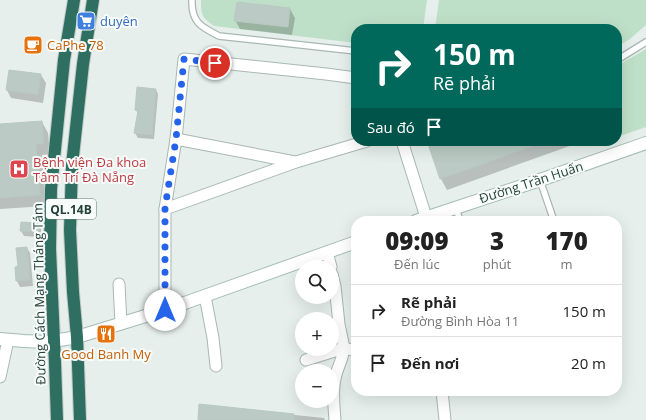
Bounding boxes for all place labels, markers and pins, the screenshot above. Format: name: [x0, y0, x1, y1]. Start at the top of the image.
supermarket icon: duyên: [75, 10, 97, 32]
place label: duyên: [100, 12, 138, 30]
cafe icon: CaPhe 78: [22, 34, 44, 56]
place label: CaPhe 78: [47, 36, 104, 54]
pin: [198, 46, 232, 80]
place label: Bệnh viện Đa khoa Tâm Trí Đà Nẵng: [33, 153, 146, 186]
hospital icon: Bệnh viện Đa khoa Tâm Trí Đà Nẵng: [8, 158, 30, 180]
restaurant icon: Good Banh My: [95, 323, 117, 345]
place label: Good Banh My: [61, 345, 151, 363]

